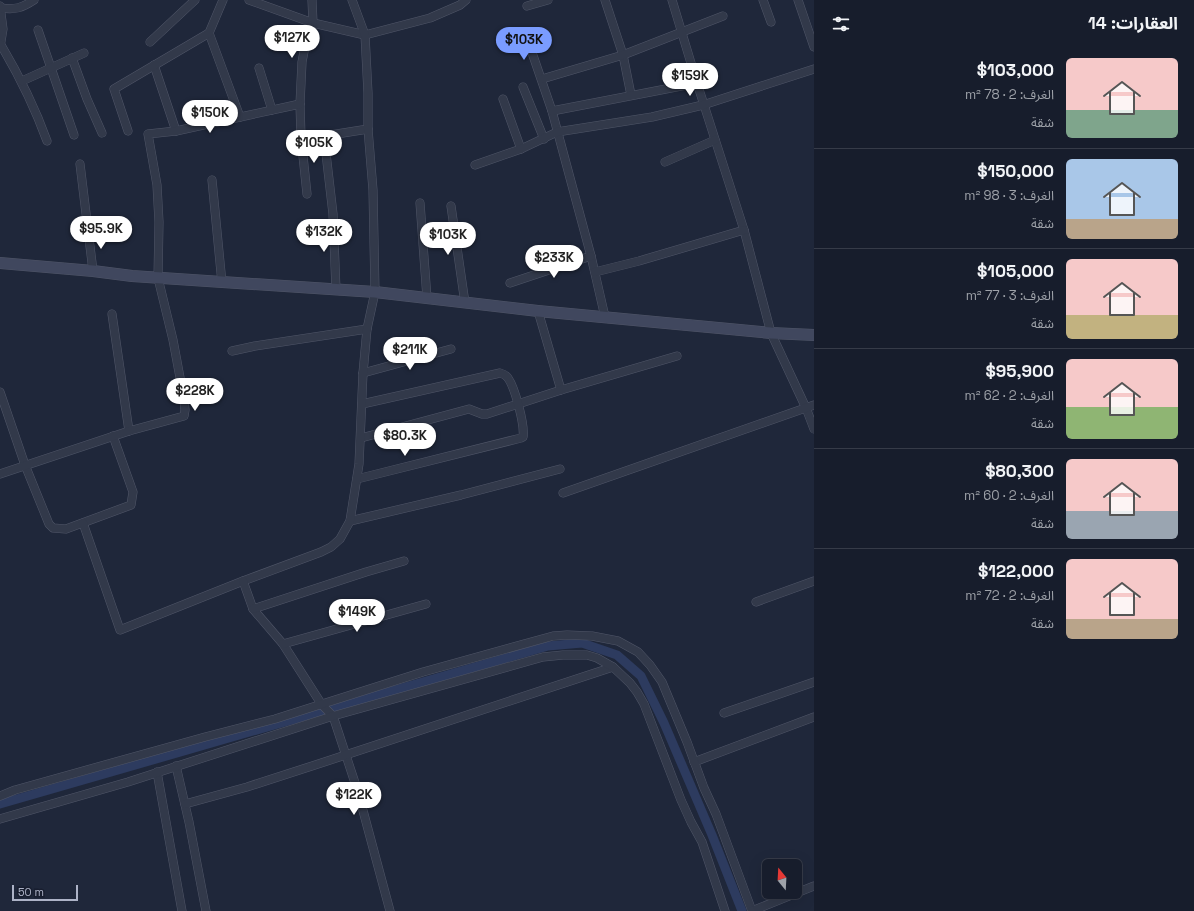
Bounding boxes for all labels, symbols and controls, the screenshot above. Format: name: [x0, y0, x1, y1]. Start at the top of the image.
text: العقارات: 14: [1088, 12, 1178, 34]
icon: filters: [830, 13, 852, 35]
pin: $127K: [264, 25, 320, 59]
pin: $103K: [496, 27, 552, 61]
text: $127K: [274, 29, 310, 46]
text: $103K: [505, 31, 543, 48]
text: $103,000: [977, 59, 1054, 81]
pin: $159K: [662, 63, 718, 97]
text: $159K: [671, 67, 709, 84]
icon: home: [1098, 74, 1146, 122]
text: الغرف: 2 · 78 m²: [965, 86, 1054, 103]
pin: $150K: [182, 100, 238, 134]
text: $150K: [191, 104, 229, 121]
text: شقة: [1031, 114, 1054, 131]
pin: $105K: [286, 130, 342, 164]
text: $105K: [295, 134, 333, 151]
text: $150,000: [977, 160, 1054, 182]
icon: home: [1098, 175, 1146, 223]
text: الغرف: 3 · 98 m²: [964, 187, 1054, 204]
text: شقة: [1031, 215, 1054, 232]
pin: $95.9K: [68, 216, 134, 250]
pin: $132K: [296, 219, 352, 253]
text: $95.9K: [79, 220, 123, 237]
pin: $103K: [420, 222, 476, 256]
text: $132K: [305, 223, 343, 240]
text: $103K: [429, 226, 467, 243]
pin: $233K: [526, 245, 582, 279]
text: $233K: [534, 249, 574, 266]
text: $105,000: [977, 260, 1054, 282]
icon: home: [1098, 275, 1146, 323]
text: الغرف: 3 · 77 m²: [966, 287, 1054, 304]
text: شقة: [1031, 315, 1054, 332]
pin: $211K: [382, 337, 438, 371]
text: $211K: [392, 341, 428, 358]
text: $95,900: [985, 360, 1054, 382]
icon: home: [1098, 375, 1146, 423]
pin: $228K: [167, 378, 223, 412]
text: $228K: [175, 382, 215, 399]
text: الغرف: 2 · 62 m²: [965, 387, 1054, 404]
text: شقة: [1031, 415, 1054, 432]
pin: $80.3K: [372, 423, 438, 457]
text: $80.3K: [383, 427, 427, 444]
text: $80,300: [985, 460, 1054, 482]
icon: home: [1098, 475, 1146, 523]
text: الغرف: 2 · 60 m²: [964, 487, 1054, 504]
text: شقة: [1031, 515, 1054, 532]
text: $122,000: [978, 560, 1054, 582]
icon: home: [1098, 575, 1146, 623]
text: الغرف: 2 · 72 m²: [965, 587, 1054, 604]
pin: $149K: [329, 599, 385, 633]
text: $149K: [338, 603, 376, 620]
text: شقة: [1031, 615, 1054, 632]
pin: $122K: [326, 782, 382, 816]
text: $122K: [335, 786, 373, 803]
north arrow: [762, 859, 802, 899]
map controls: [762, 859, 802, 899]
scale bar: [12, 883, 78, 902]
text: 50 m: [18, 885, 44, 899]

